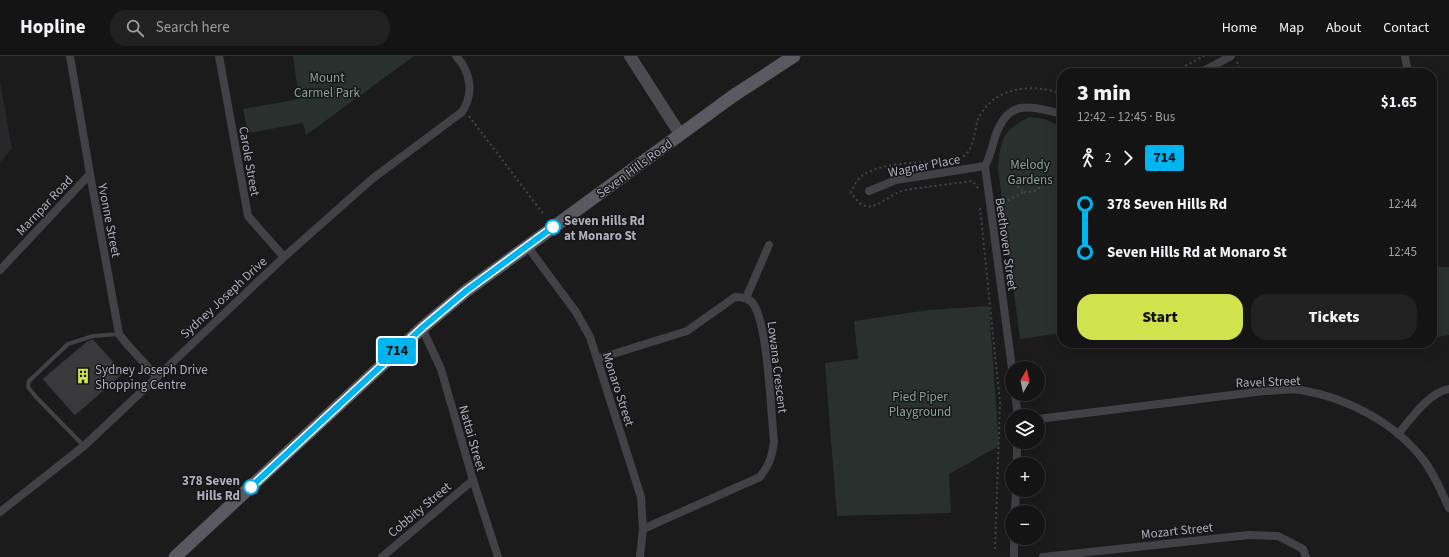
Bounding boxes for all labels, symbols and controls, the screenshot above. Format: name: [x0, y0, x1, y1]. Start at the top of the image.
search box: [110, 10, 390, 46]
text: Hopline: [20, 14, 86, 41]
icon: search: [124, 17, 146, 39]
text: Search here: [156, 17, 230, 38]
text: Home: [1222, 18, 1257, 38]
text: Map: [1279, 18, 1304, 38]
text: About: [1326, 18, 1361, 38]
text: Contact: [1383, 18, 1429, 38]
park label: Mount Carmel Park: [294, 69, 361, 102]
text: 3 min: [1077, 77, 1131, 109]
text: $1.65: [1381, 92, 1417, 113]
text: 12:42 – 12:45 · Bus: [1077, 108, 1175, 126]
street label: Carole Street: [234, 125, 264, 198]
street label: Seven Hills Road: [593, 135, 676, 203]
icon: walk: [1077, 147, 1099, 169]
icon: forward: [1117, 147, 1139, 169]
text: 714: [1153, 148, 1176, 168]
text: 2: [1105, 149, 1111, 167]
street label: Wagner Place: [887, 150, 962, 182]
park label: Melody Gardens: [1007, 156, 1053, 189]
street label: Marnpar Road: [12, 172, 77, 240]
street label: Yvonne Street: [93, 181, 125, 259]
text: 378 Seven Hills Rd: [1107, 194, 1227, 215]
text: 12:44: [1388, 195, 1417, 213]
street label: Beethoven Street: [991, 197, 1022, 292]
place label: Seven Hills Rd at Monaro St: [564, 212, 645, 245]
marker: Seven Hills Rd at Monaro St: [545, 219, 561, 235]
text: Seven Hills Rd at Monaro St: [1107, 242, 1287, 263]
text: 12:45: [1388, 243, 1417, 261]
street label: Sydney Joseph Drive: [176, 253, 271, 343]
button: Start: [1077, 294, 1243, 340]
button: Tickets: [1251, 294, 1417, 340]
street label: Lowana Crescent: [762, 320, 792, 415]
line badge: 714: [374, 338, 420, 364]
text: 714: [386, 341, 408, 361]
street label: Monaro Street: [598, 350, 639, 429]
place label: Sydney Joseph Drive Shopping Centre: [95, 361, 208, 394]
north arrow: [1005, 361, 1045, 401]
map controls: [1005, 361, 1045, 545]
building icon: Sydney Joseph Drive Shopping Centre: [74, 367, 92, 385]
street label: Ravel Street: [1235, 372, 1301, 392]
park label: Pied Piper Playground: [889, 388, 951, 421]
street label: Nattai Street: [454, 403, 490, 474]
button: layers: [1005, 409, 1045, 449]
button: +: [1005, 457, 1045, 497]
place label: 378 Seven Hills Rd: [182, 472, 240, 505]
street label: Cobbity Street: [384, 478, 456, 542]
marker: 378 Seven Hills Rd: [243, 479, 259, 495]
button: −: [1005, 505, 1045, 545]
street label: Mozart Street: [1140, 518, 1215, 544]

